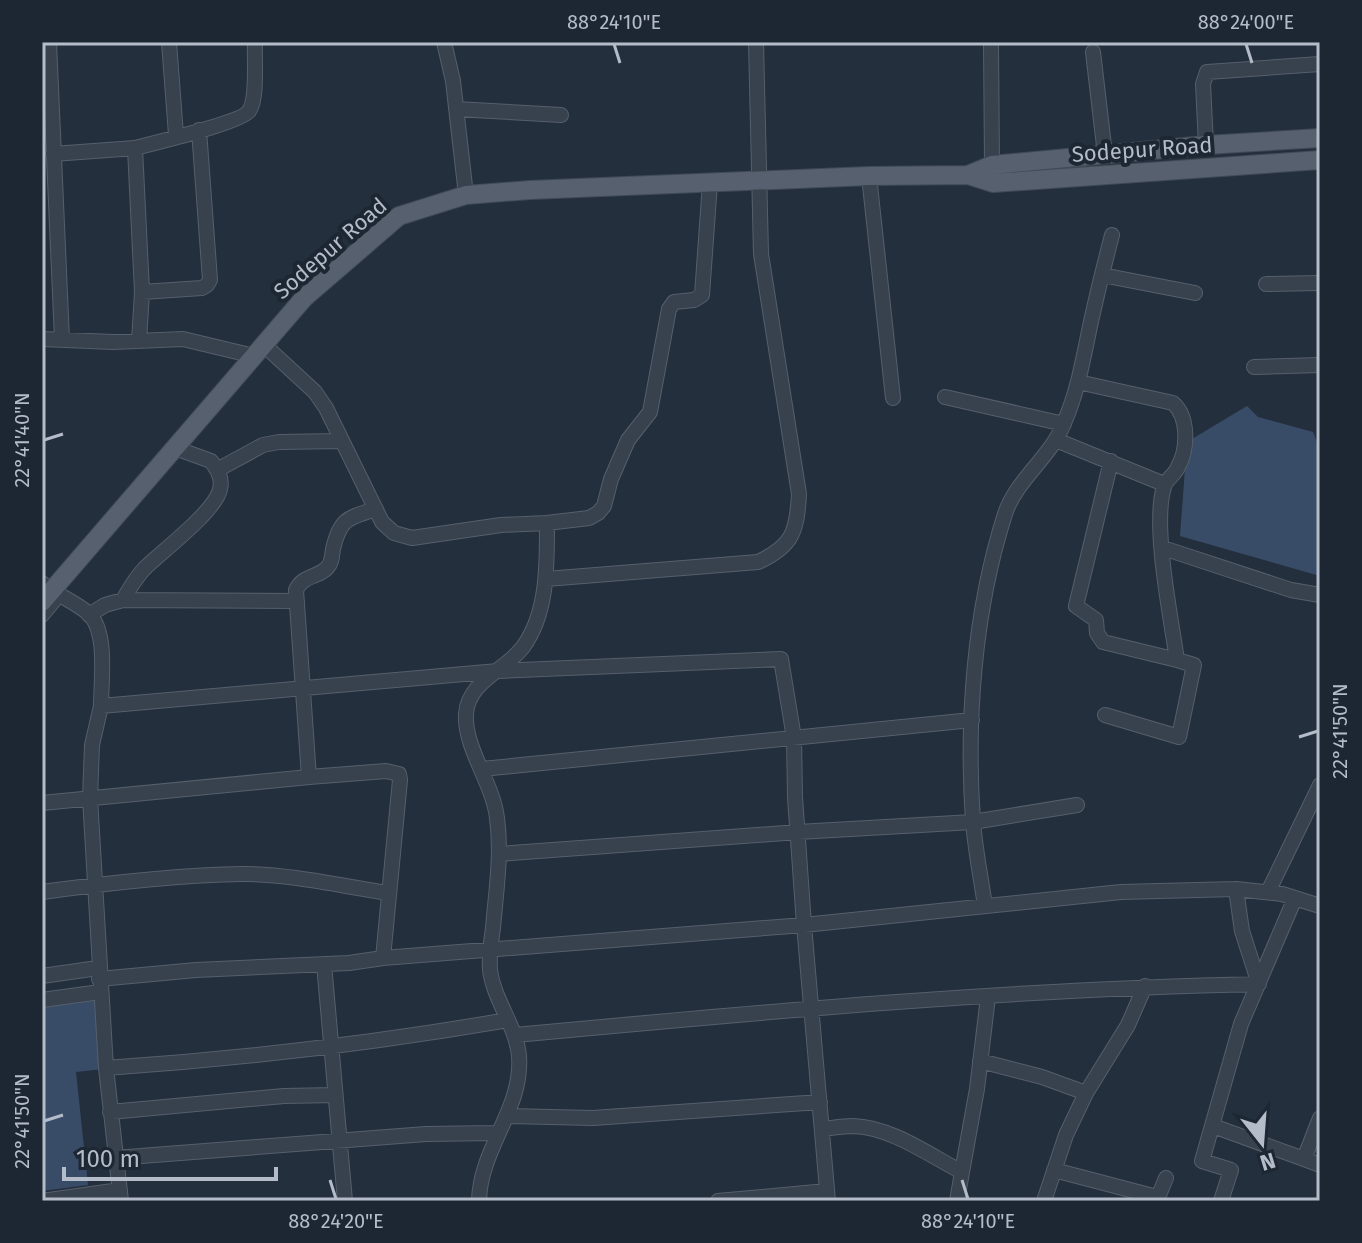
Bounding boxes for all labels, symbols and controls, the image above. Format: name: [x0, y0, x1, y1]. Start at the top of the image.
text: 88°24'10"E: [567, 10, 661, 34]
text: 88°24'00"E: [1198, 10, 1294, 34]
street label: Sodepur Road: [1071, 131, 1213, 168]
street label: Sodepur Road: [268, 192, 392, 305]
text: 22°41'40"N: [10, 392, 34, 488]
text: 22°41'50"N: [1328, 683, 1352, 779]
text: 22°41'50"N: [10, 1073, 34, 1169]
north arrow: [1222, 1103, 1302, 1183]
scale bar: [64, 1131, 276, 1181]
text: 100 m: [76, 1145, 140, 1173]
text: N: [1257, 1147, 1279, 1177]
text: 88°24'20"E: [288, 1209, 384, 1233]
text: 88°24'10"E: [921, 1209, 1015, 1233]

